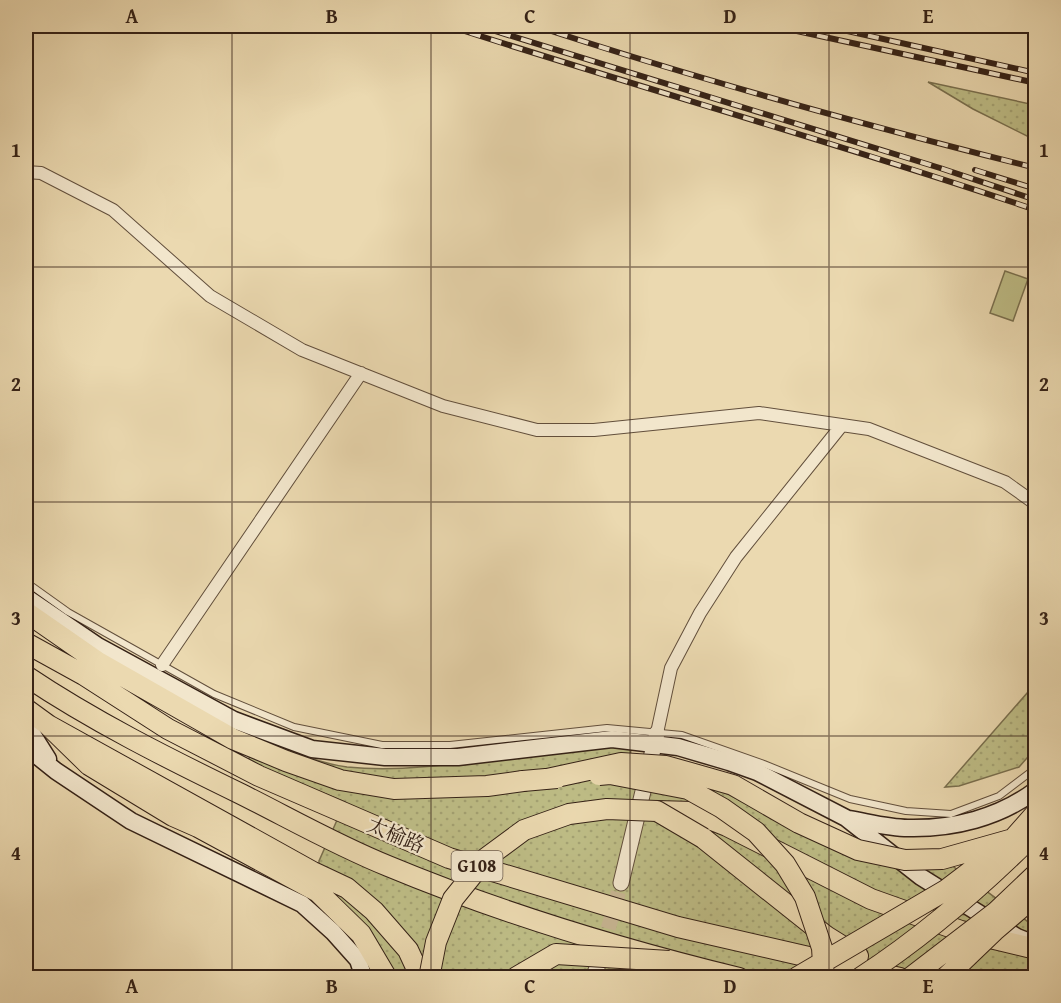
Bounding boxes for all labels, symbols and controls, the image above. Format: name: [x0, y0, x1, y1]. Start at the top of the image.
text: A: [126, 1, 139, 30]
text: B: [326, 1, 338, 30]
text: C: [524, 1, 536, 30]
text: D: [723, 1, 737, 30]
text: E: [923, 1, 934, 30]
text: 1: [11, 135, 21, 164]
text: 1: [1039, 135, 1049, 164]
text: 2: [11, 369, 21, 398]
text: 2: [1039, 369, 1049, 398]
text: 3: [11, 603, 21, 632]
text: 3: [1039, 603, 1049, 632]
street label: 太榆路: [363, 809, 429, 860]
text: 4: [11, 838, 21, 867]
text: 4: [1039, 838, 1049, 867]
road number: G108: [452, 851, 502, 881]
text: A: [126, 971, 139, 1000]
text: B: [326, 971, 338, 1000]
text: C: [524, 971, 536, 1000]
text: D: [723, 971, 737, 1000]
text: E: [923, 971, 934, 1000]

